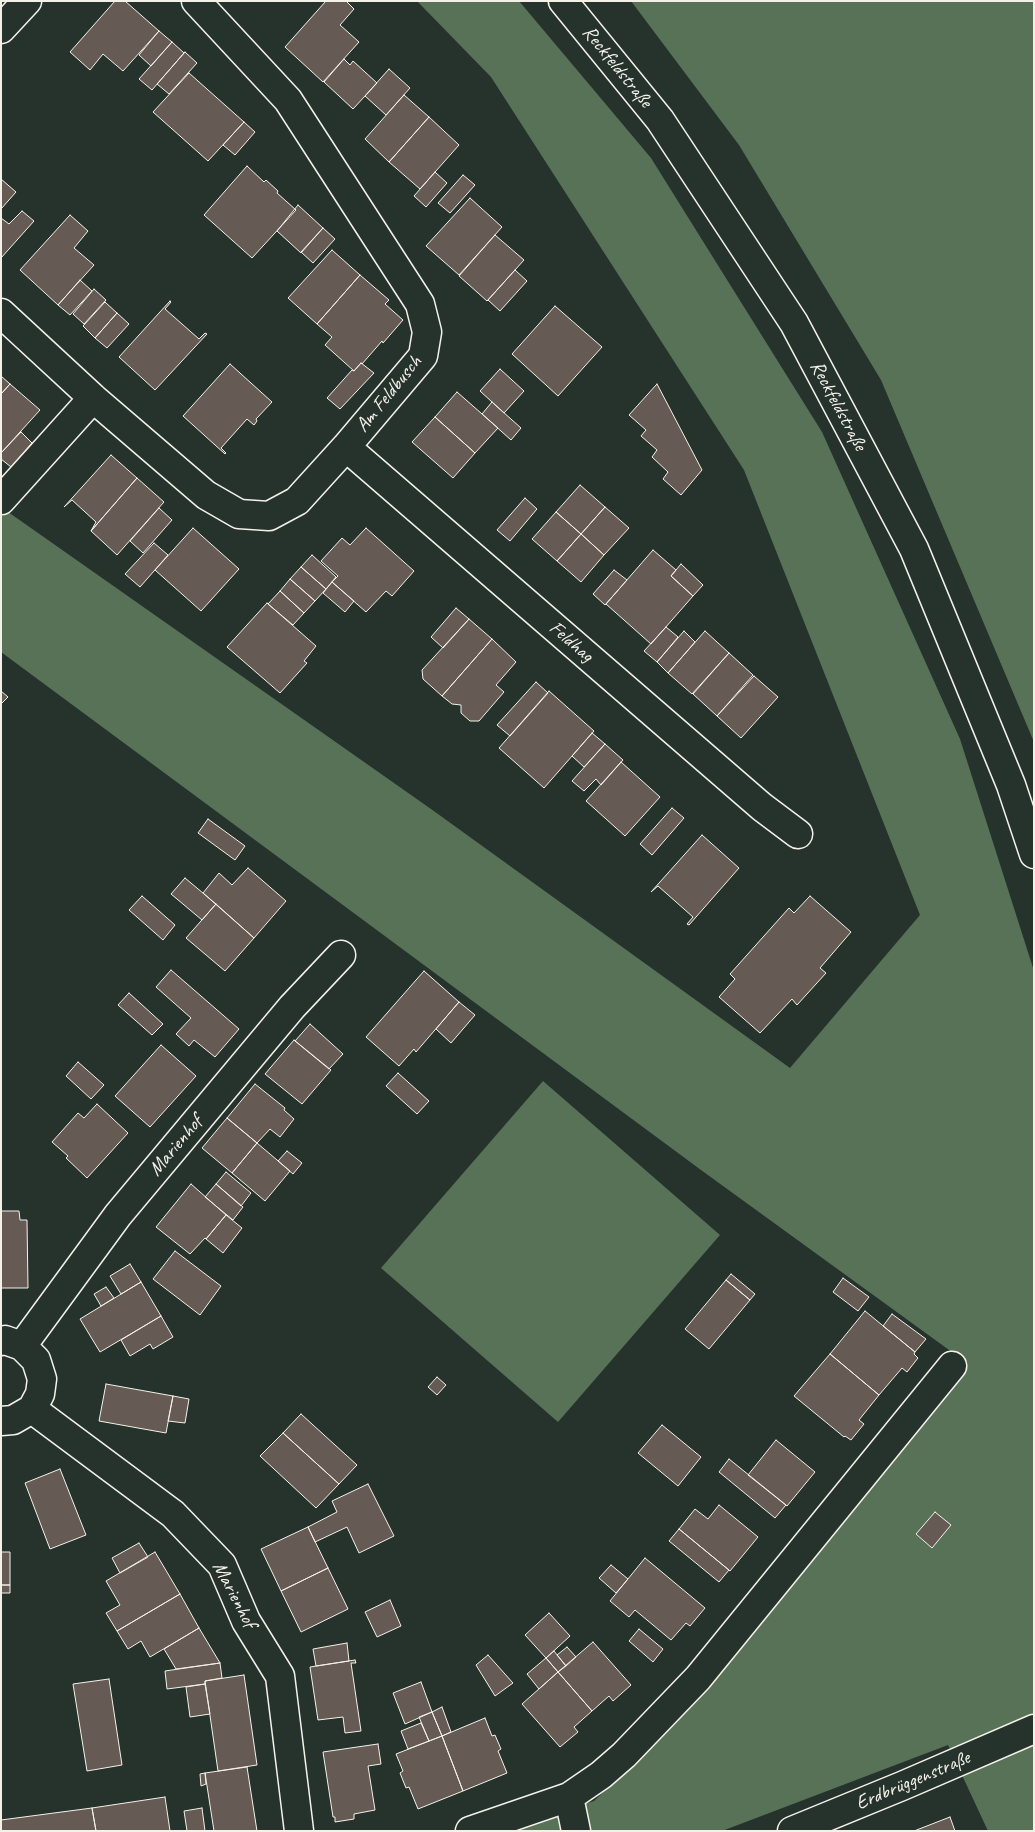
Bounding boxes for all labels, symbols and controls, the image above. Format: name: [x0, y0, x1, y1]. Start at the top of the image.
street label: Reckfeldstraße: [577, 21, 657, 113]
street label: Am Feldbusch: [351, 351, 427, 437]
street label: Reckfeldstraße: [804, 357, 872, 455]
street label: Feldhag: [544, 616, 598, 668]
street label: Marienhof: [144, 1111, 208, 1181]
street label: Marienhof: [207, 1558, 261, 1632]
street label: Erdbrüggenstraße: [852, 1746, 974, 1816]

